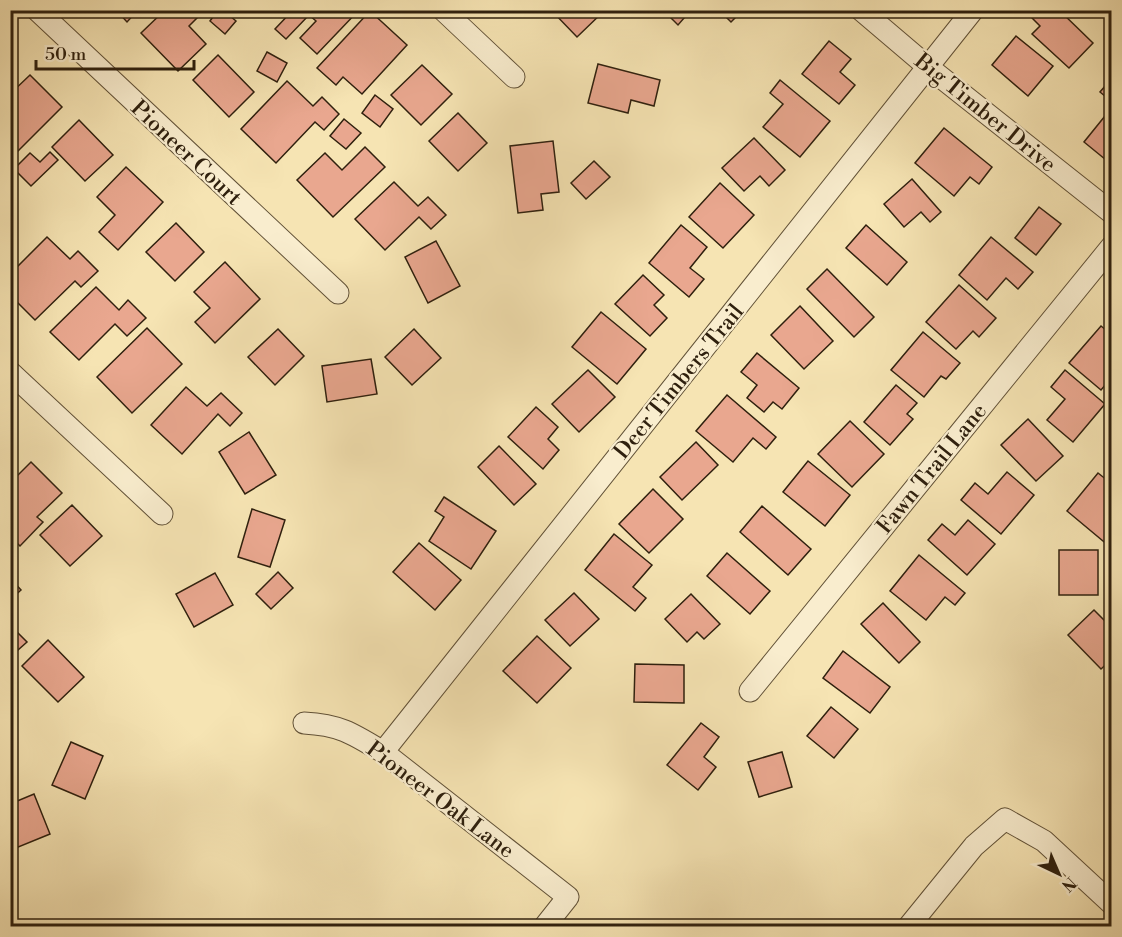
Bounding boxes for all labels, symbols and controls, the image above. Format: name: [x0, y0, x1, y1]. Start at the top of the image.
scale bar: [36, 33, 194, 71]
text: 50 m: [45, 43, 87, 66]
street label: Big Timber Drive: [908, 47, 1061, 178]
street label: Pioneer Court: [125, 95, 247, 212]
street label: Deer Timbers Trail: [608, 299, 750, 465]
street label: Fawn Trail Lane: [871, 398, 993, 540]
street label: Pioneer Oak Lane: [361, 736, 519, 865]
north arrow: [1029, 844, 1089, 904]
text: N: [1057, 872, 1080, 896]

